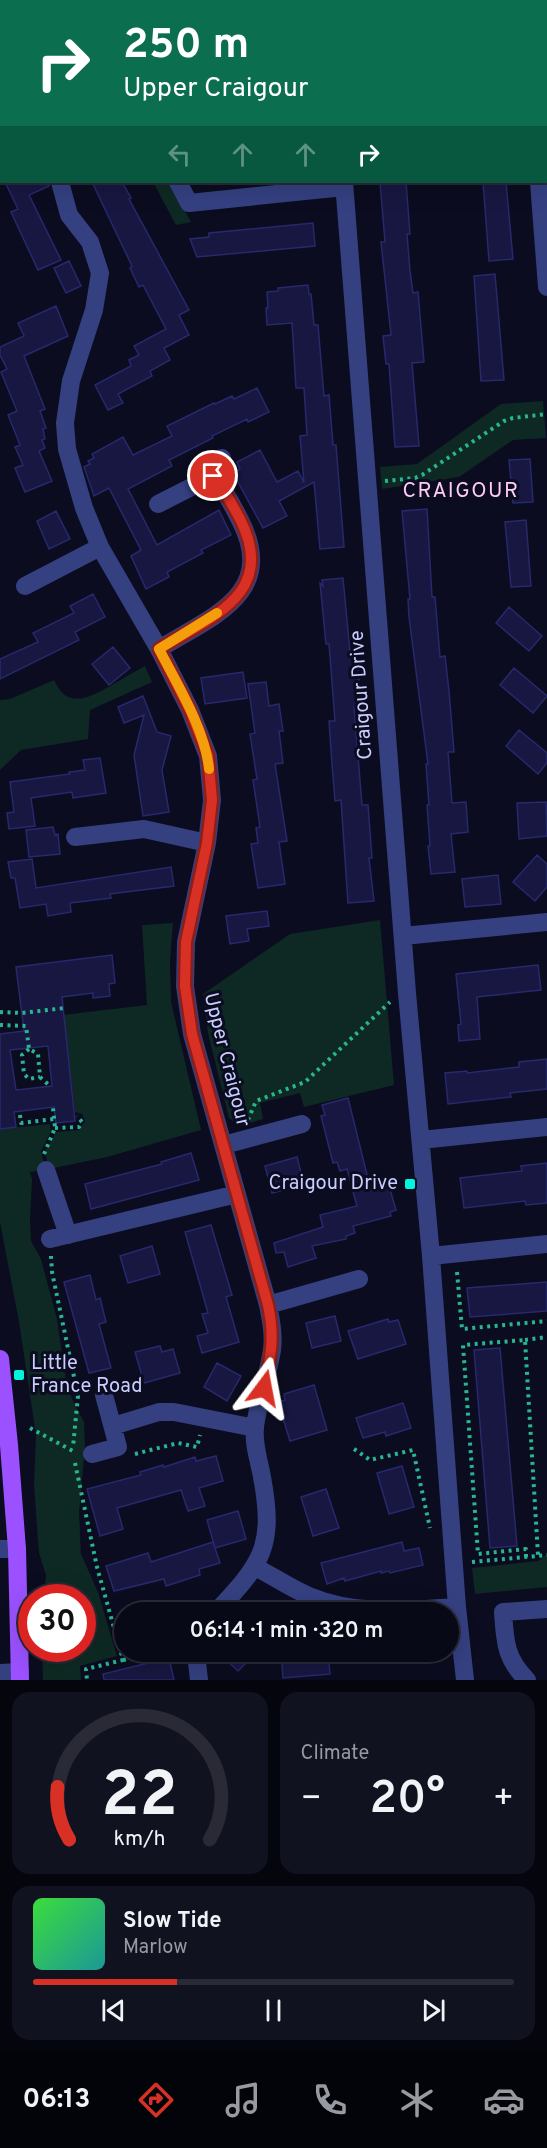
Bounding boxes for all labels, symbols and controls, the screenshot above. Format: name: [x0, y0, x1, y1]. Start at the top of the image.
text: 250 m: [123, 20, 249, 73]
icon: right: [24, 24, 102, 102]
text: Upper Craigour: [123, 72, 309, 106]
icon: left: [163, 138, 196, 171]
icon: ahead: [226, 138, 259, 171]
icon: ahead: [289, 138, 322, 171]
icon: right: [352, 138, 385, 171]
pin: [187, 450, 238, 501]
icon: arrive: [196, 459, 229, 492]
district label: CRAIGOUR: [403, 478, 519, 505]
street label: Craigour Drive: [345, 630, 379, 760]
street label: Upper Craigour: [197, 990, 255, 1130]
place label: Craigour Drive: [269, 1171, 398, 1197]
marker: Craigour Drive: [403, 1177, 417, 1191]
place label: Little France Road: [31, 1351, 142, 1400]
position arrow: [232, 1356, 296, 1420]
marker: Little France Road: [12, 1368, 26, 1382]
speed limit sign: 30: [18, 1584, 96, 1662]
text: 06:14 · 1 min · 320 m: [190, 1618, 383, 1645]
text: Climate: [301, 1741, 369, 1767]
text: 22: [102, 1759, 178, 1838]
text: 20°: [369, 1772, 445, 1829]
text: −: [301, 1779, 322, 1821]
text: +: [493, 1779, 514, 1821]
text: km/h: [114, 1826, 166, 1853]
text: Slow Tide: [123, 1908, 222, 1935]
text: Marlow: [123, 1935, 187, 1961]
icon: previous: [97, 1994, 130, 2027]
icon: pause: [257, 1994, 290, 2027]
icon: next: [417, 1994, 450, 2027]
icon: directions: [135, 2079, 177, 2121]
icon: music: [222, 2079, 264, 2121]
icon: phone: [309, 2079, 351, 2121]
icon: climate: [396, 2079, 438, 2121]
icon: car: [483, 2079, 525, 2121]
text: 06:13: [22, 2083, 90, 2117]

